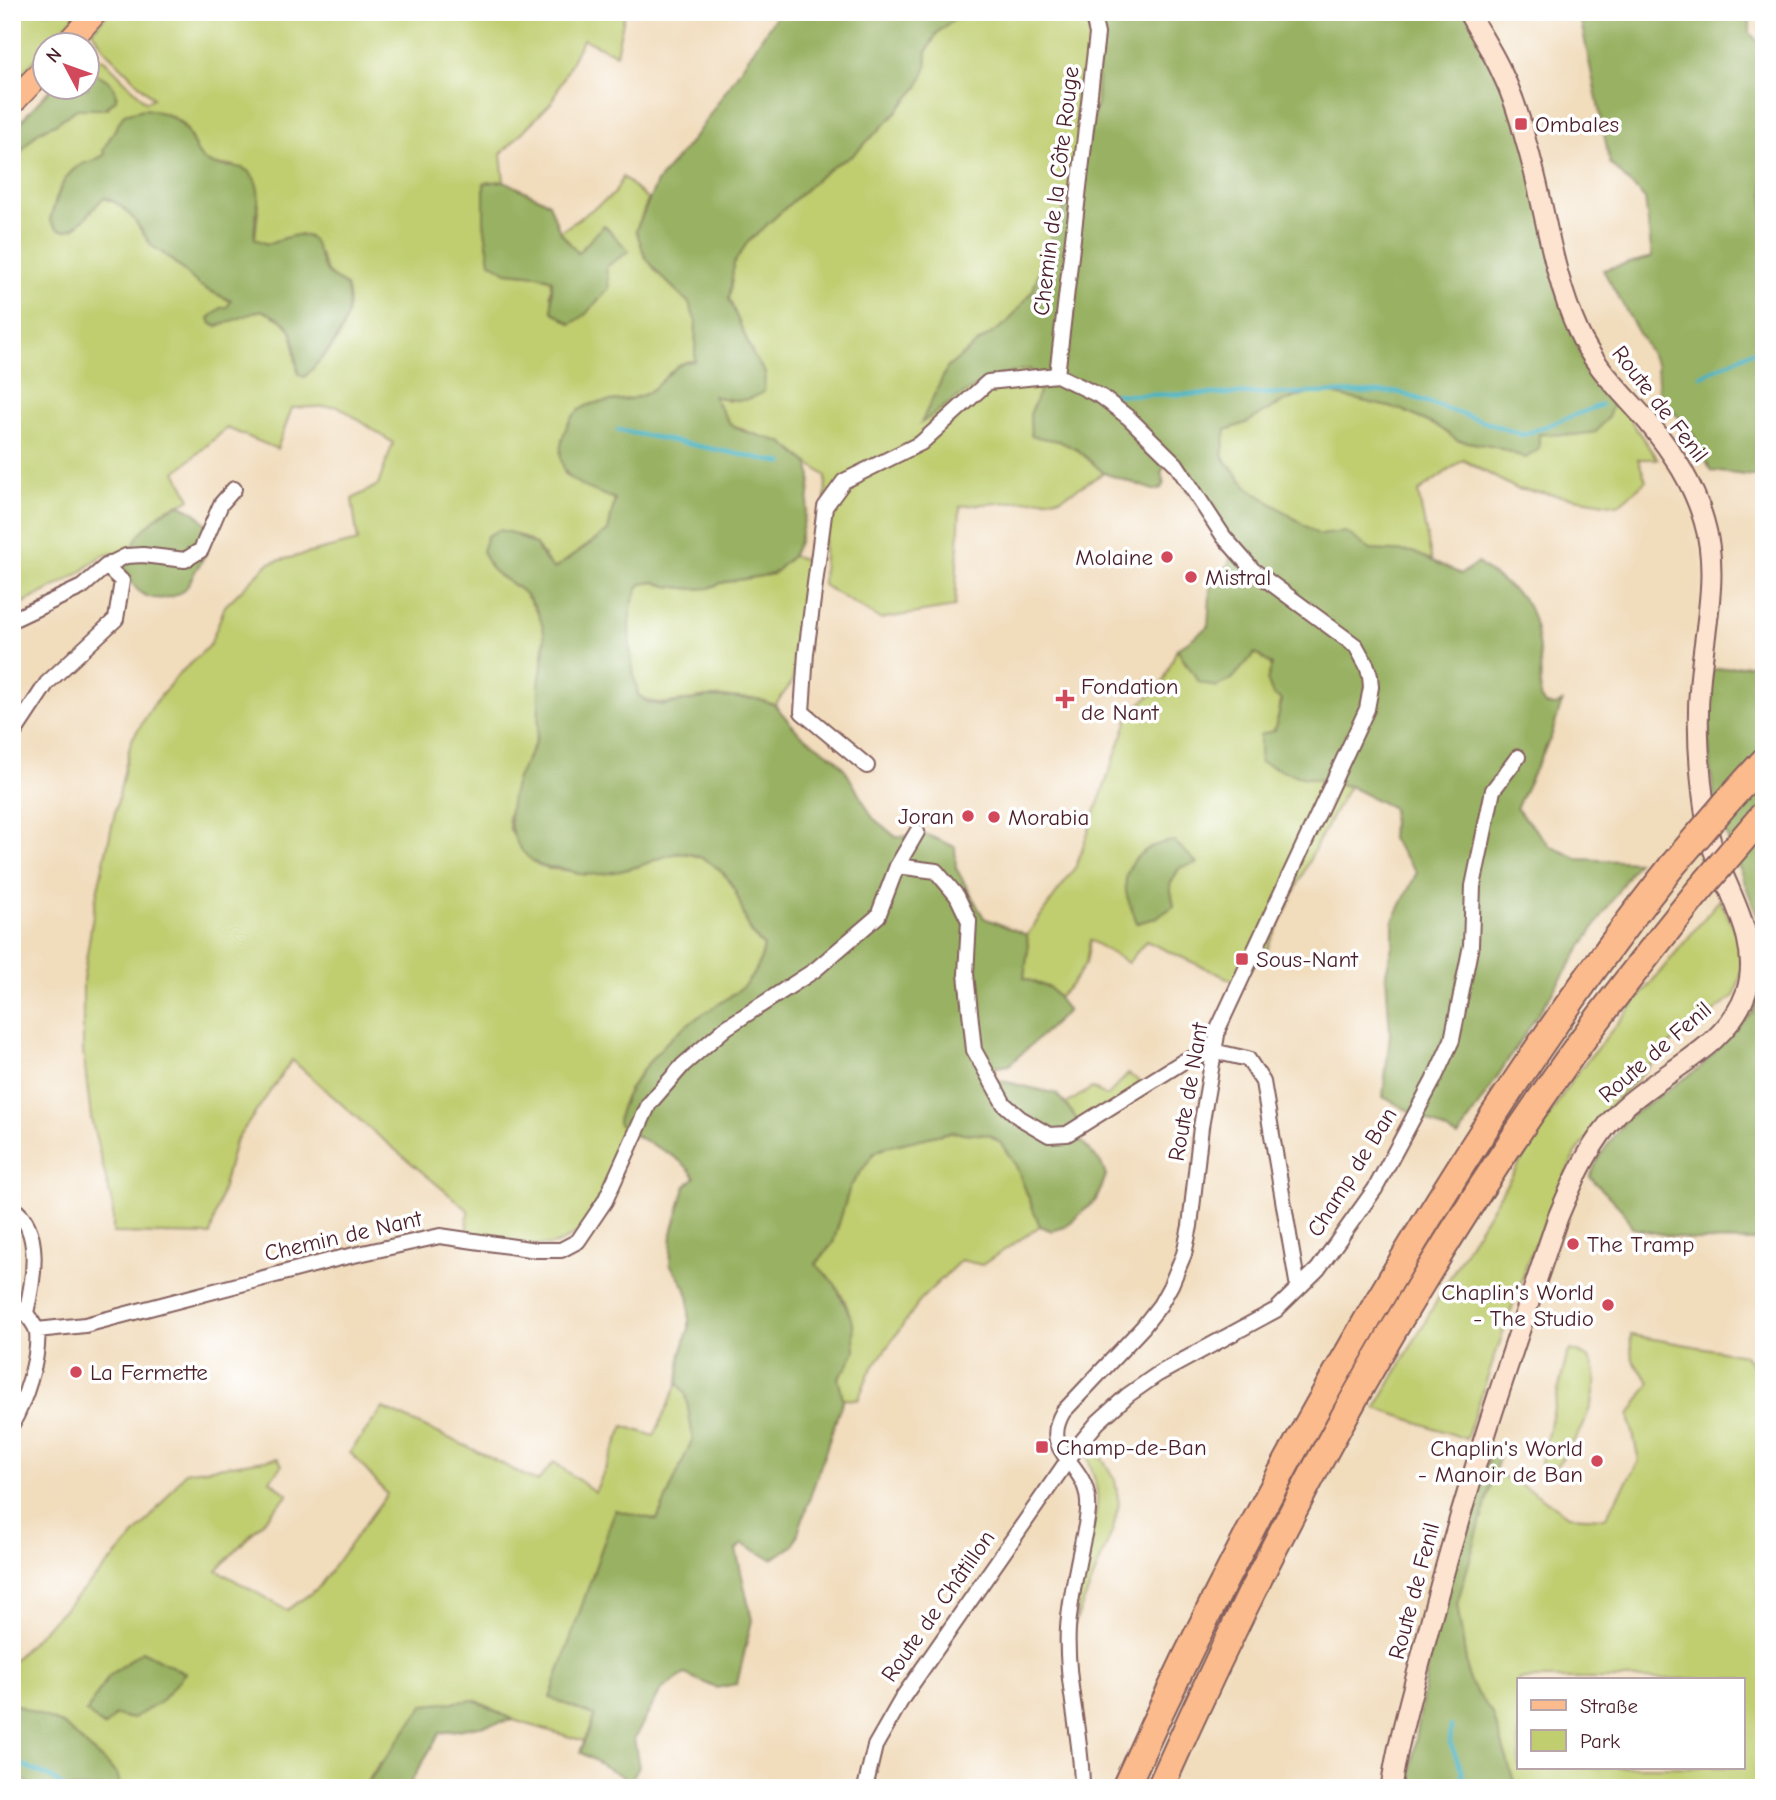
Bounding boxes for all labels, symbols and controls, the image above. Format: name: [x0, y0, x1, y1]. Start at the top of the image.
north arrow: [32, 32, 102, 102]
text: N: [42, 44, 66, 67]
street label: Chemin de la Côte Rouge: [1027, 65, 1085, 317]
place label: Ombales: [1535, 111, 1619, 138]
marker: Ombales: [1513, 116, 1529, 132]
street label: Route de Fenil: [1606, 340, 1714, 468]
place label: Molaine: [1075, 544, 1153, 571]
marker: Molaine: [1159, 549, 1175, 565]
place label: Mistral: [1205, 564, 1271, 591]
marker: Mistral: [1183, 569, 1199, 585]
place label: Fondation de Nant: [1081, 673, 1179, 726]
marker: Fondation de Nant: [1055, 689, 1075, 709]
place label: Joran: [898, 803, 954, 830]
place label: Morabia: [1008, 804, 1089, 831]
marker: Joran: [960, 808, 976, 824]
marker: Morabia: [986, 809, 1002, 825]
place label: Sous-Nant: [1256, 946, 1359, 973]
marker: Sous-Nant: [1234, 951, 1250, 967]
street label: Route de Fenil: [1593, 996, 1717, 1108]
street label: Route de Nant: [1163, 1019, 1214, 1163]
street label: Champ de Ban: [1301, 1102, 1403, 1242]
street label: Chemin de Nant: [262, 1204, 426, 1267]
place label: The Tramp: [1587, 1231, 1694, 1258]
marker: The Tramp: [1565, 1236, 1581, 1252]
place label: Chaplin's World - The Studio: [1441, 1279, 1594, 1332]
marker: Chaplin's World - The Studio: [1600, 1297, 1616, 1313]
place label: La Fermette: [90, 1359, 208, 1386]
marker: La Fermette: [68, 1364, 84, 1380]
place label: Champ-de-Ban: [1056, 1434, 1207, 1461]
place label: Chaplin's World - Manoir de Ban: [1418, 1435, 1583, 1488]
marker: Champ-de-Ban: [1034, 1439, 1050, 1455]
marker: Chaplin's World - Manoir de Ban: [1589, 1453, 1605, 1469]
street label: Route de Fenil: [1383, 1520, 1445, 1662]
street label: Route de Châtillon: [876, 1525, 1000, 1687]
legend: [1517, 1678, 1744, 1769]
text: Straße: [1580, 1694, 1638, 1718]
text: Park: [1580, 1729, 1620, 1753]

